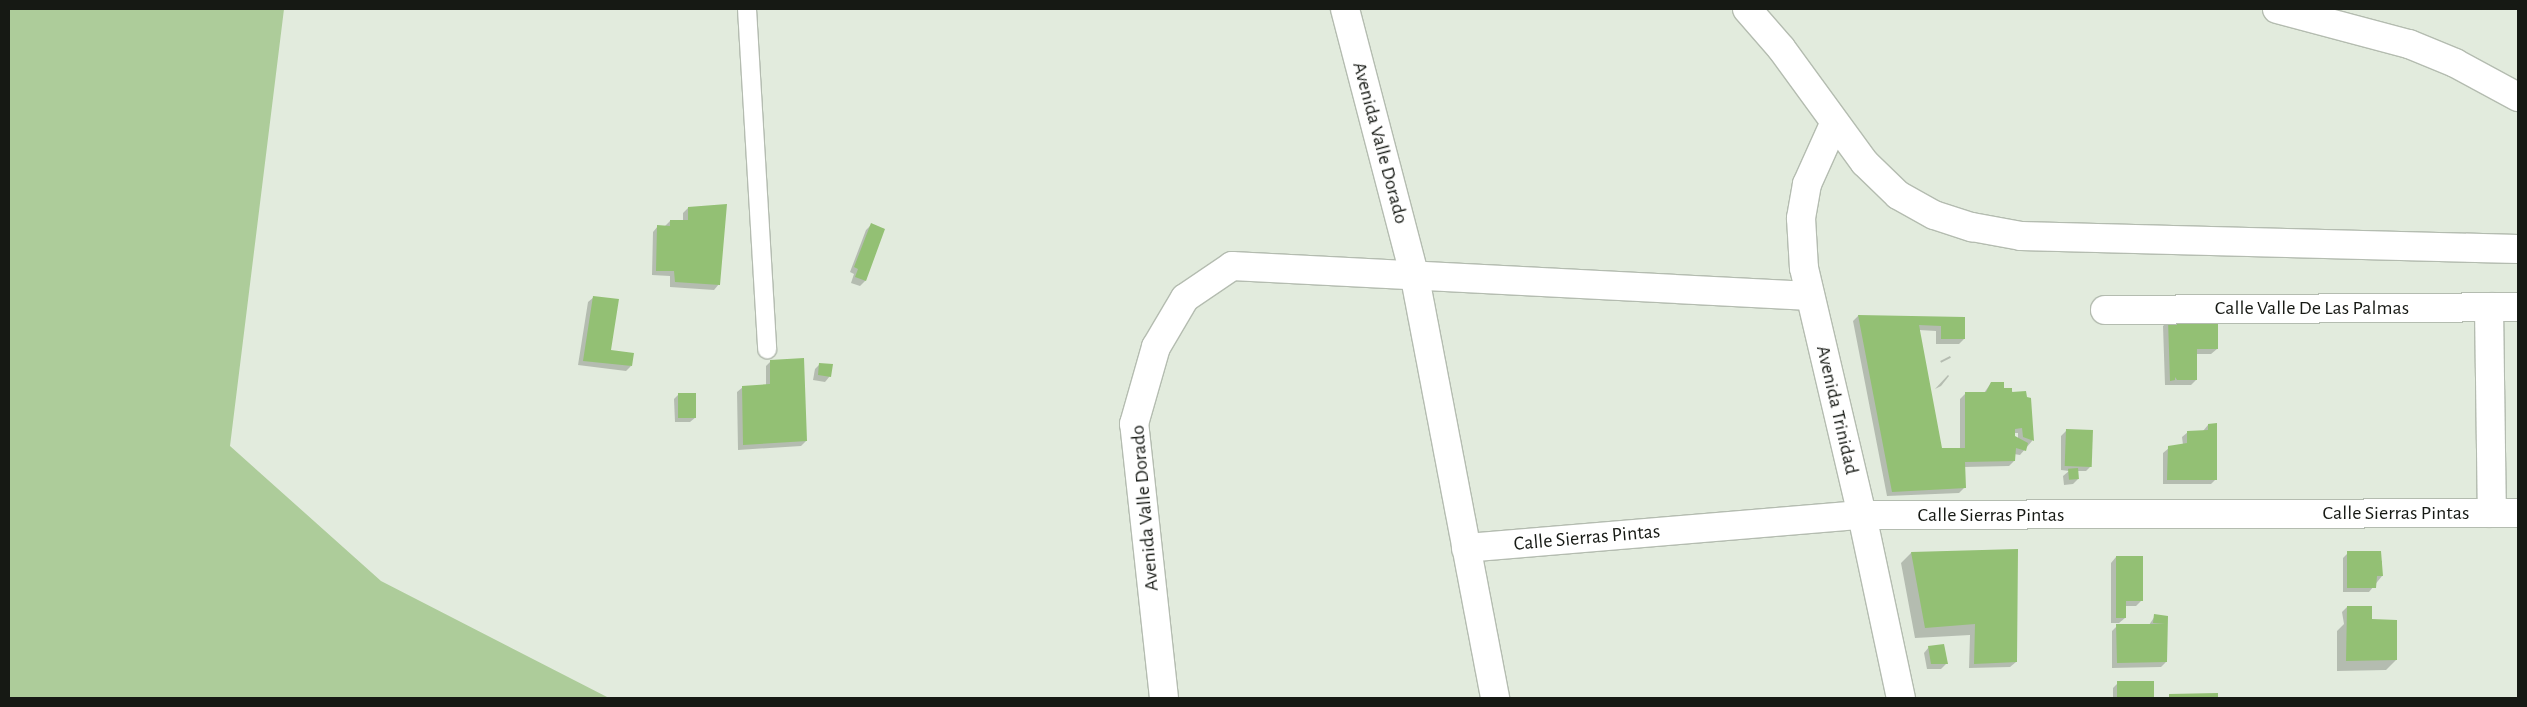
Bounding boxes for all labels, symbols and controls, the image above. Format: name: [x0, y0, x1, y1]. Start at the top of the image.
street label: Avenida Valle Dorado: [1347, 59, 1413, 227]
street label: Calle Valle De Las Palmas: [2215, 296, 2409, 320]
street label: Avenida Trinidad: [1811, 343, 1863, 477]
street label: Avenida Valle Dorado: [1126, 424, 1164, 592]
street label: Calle Sierras Pintas: [2323, 501, 2469, 525]
street label: Calle Sierras Pintas: [1918, 503, 2064, 527]
street label: Calle Sierras Pintas: [1513, 520, 1661, 556]

